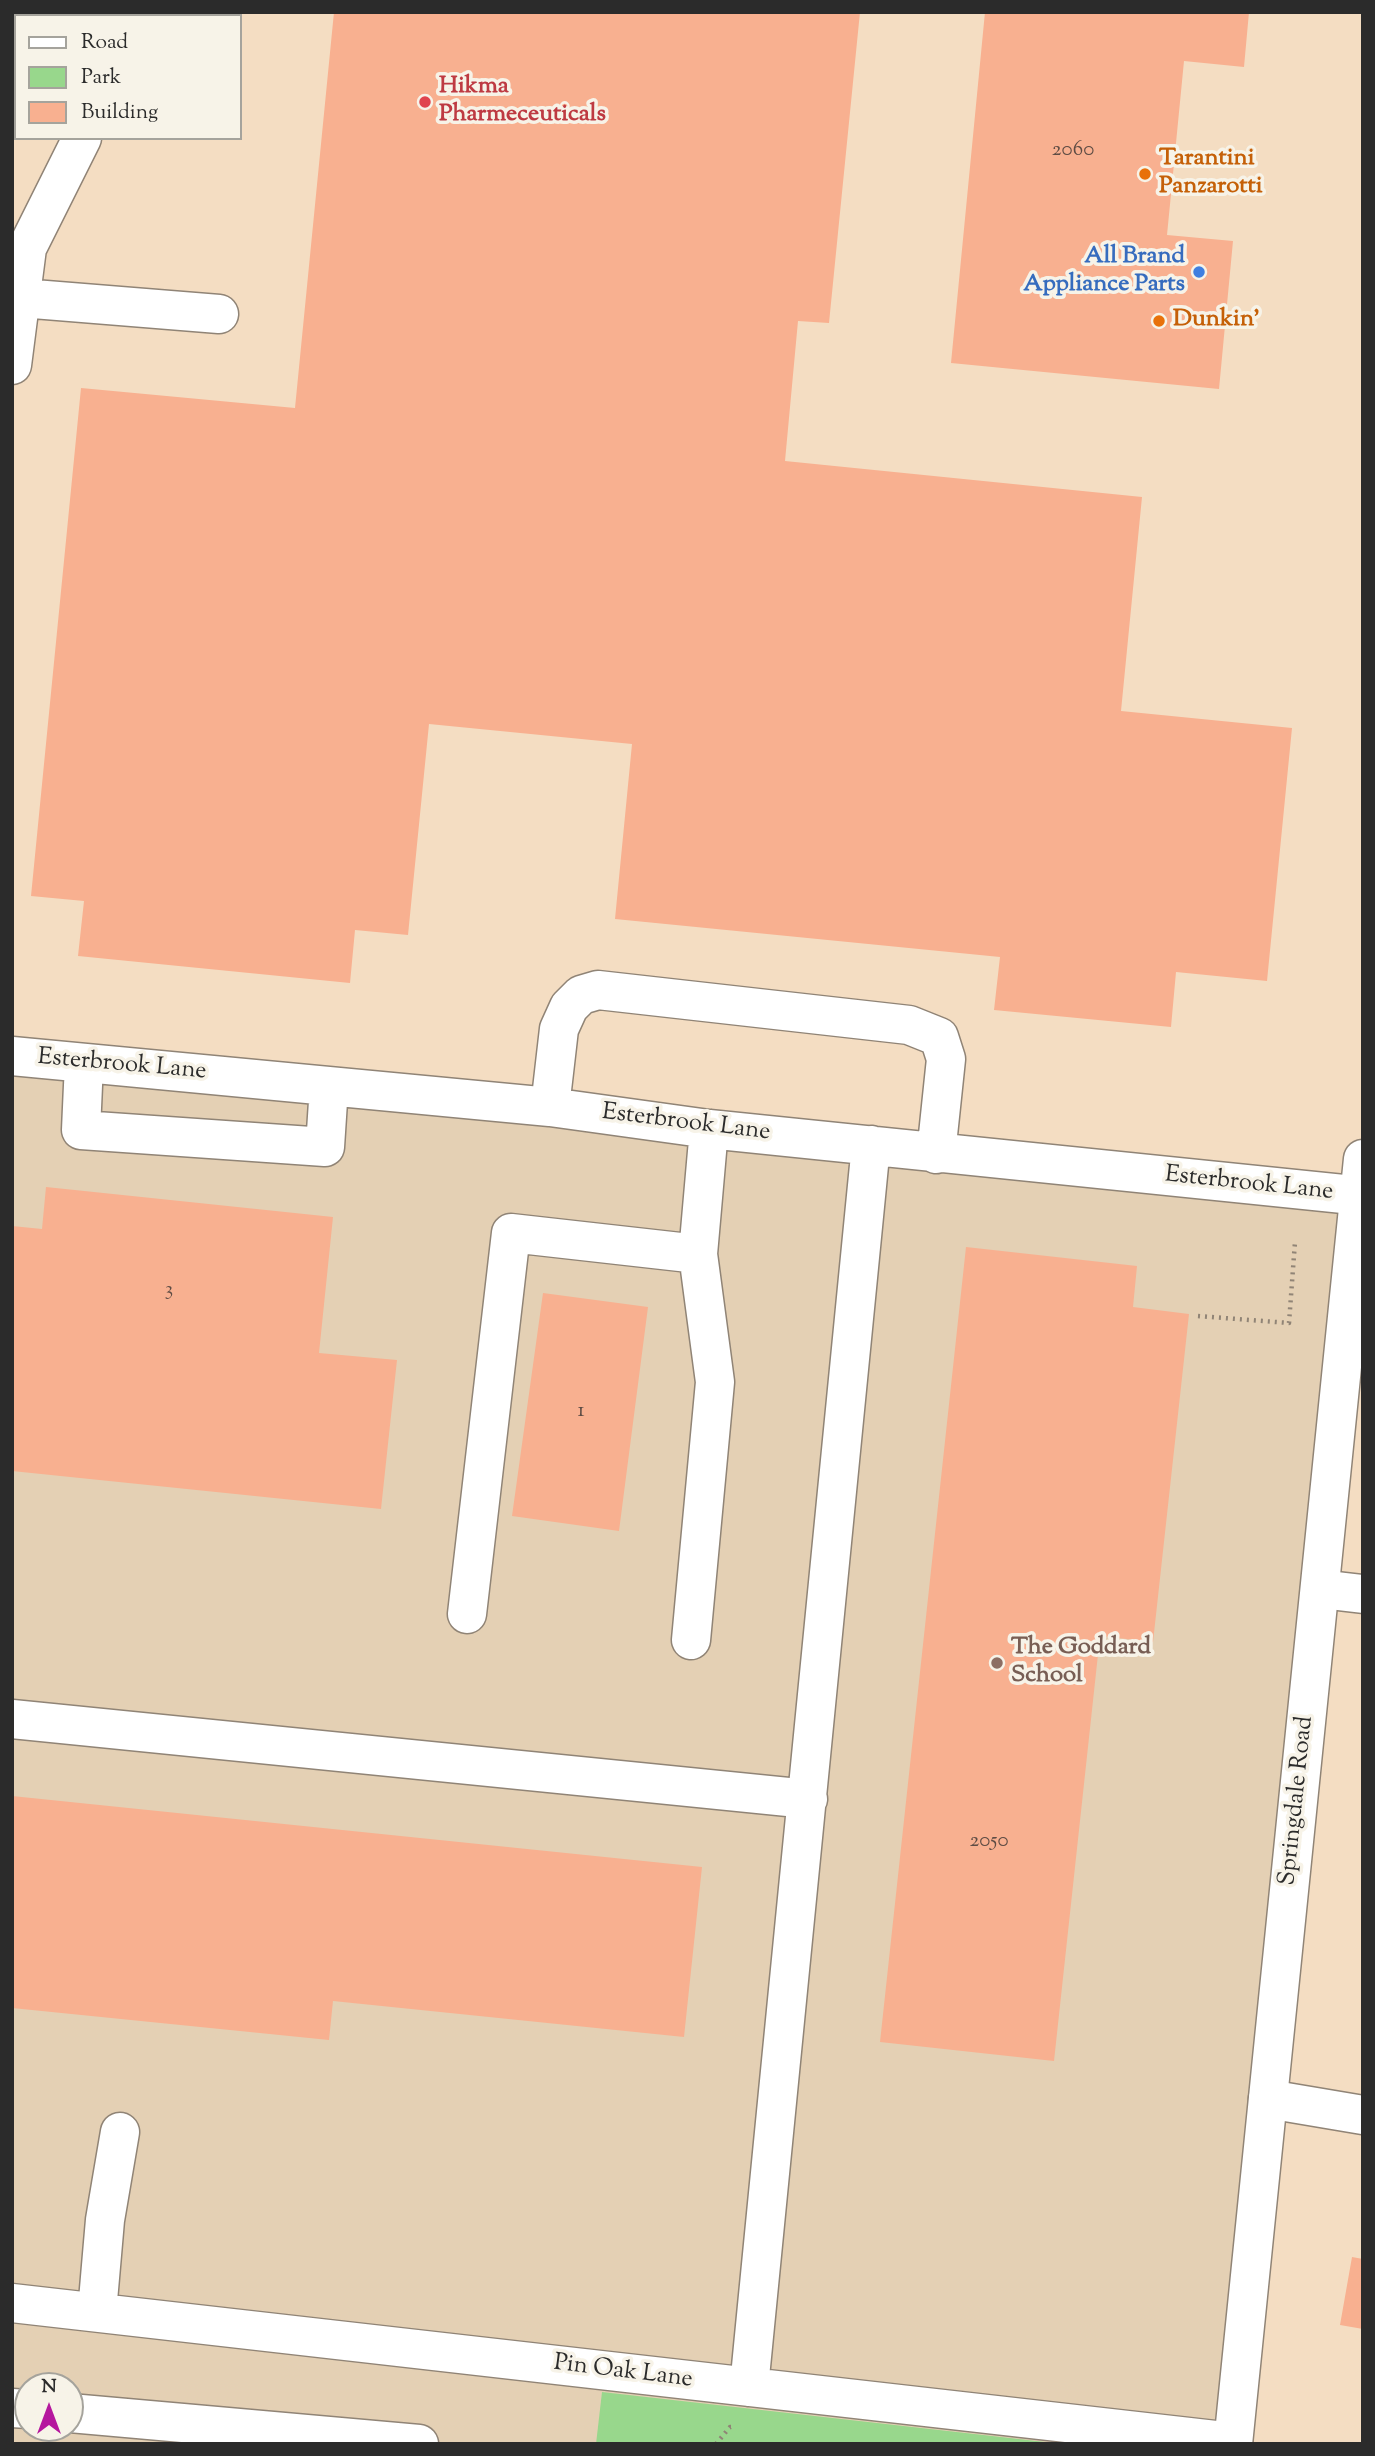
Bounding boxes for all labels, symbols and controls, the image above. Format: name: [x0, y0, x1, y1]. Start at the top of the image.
legend: [14, 14, 242, 140]
text: Road: [81, 28, 128, 58]
text: Park: [81, 63, 121, 93]
place label: Hikma Pharmeceuticals: [439, 74, 606, 130]
marker: Hikma Pharmeceuticals: [417, 94, 433, 110]
text: Building: [81, 98, 158, 128]
house number: 2060: [1052, 138, 1094, 164]
place label: Tarantini Panzarotti: [1159, 146, 1262, 202]
marker: Tarantini Panzarotti: [1137, 166, 1153, 182]
place label: All Brand Appliance Parts: [1023, 244, 1185, 300]
marker: All Brand Appliance Parts: [1191, 264, 1207, 280]
place label: Dunkin': [1173, 307, 1260, 335]
marker: Dunkin': [1151, 313, 1167, 329]
street label: Esterbrook Lane: [36, 1044, 208, 1088]
street label: Esterbrook Lane: [600, 1099, 772, 1149]
street label: Esterbrook Lane: [1163, 1162, 1335, 1208]
house number: 3: [165, 1278, 173, 1304]
house number: 1: [577, 1399, 585, 1425]
place label: The Goddard School: [1011, 1635, 1151, 1691]
marker: The Goddard School: [989, 1655, 1005, 1671]
street label: Springdale Road: [1275, 1715, 1321, 1887]
house number: 2050: [969, 1829, 1009, 1855]
street label: Pin Oak Lane: [552, 2350, 694, 2396]
north arrow: [14, 2372, 84, 2442]
text: N: [41, 2374, 57, 2401]

